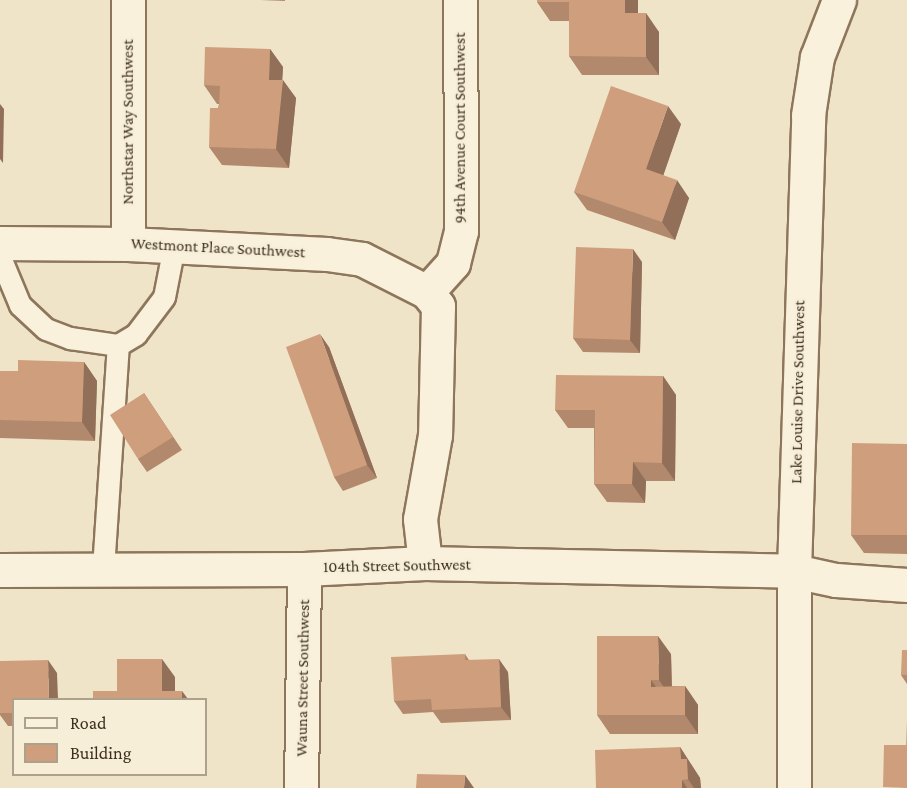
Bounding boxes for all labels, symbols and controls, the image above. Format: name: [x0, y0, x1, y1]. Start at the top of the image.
street label: 94th Avenue Court Southwest: [450, 33, 470, 223]
street label: Northstar Way Southwest: [118, 39, 138, 205]
street label: Westmont Place Southwest: [130, 234, 306, 262]
street label: Lake Louise Drive Southwest: [787, 300, 809, 484]
street label: 104th Street Southwest: [323, 555, 471, 577]
street label: Wauna Street Southwest: [292, 599, 314, 757]
legend: [12, 698, 207, 776]
text: Road: [70, 713, 107, 733]
text: Building: [70, 743, 131, 763]

